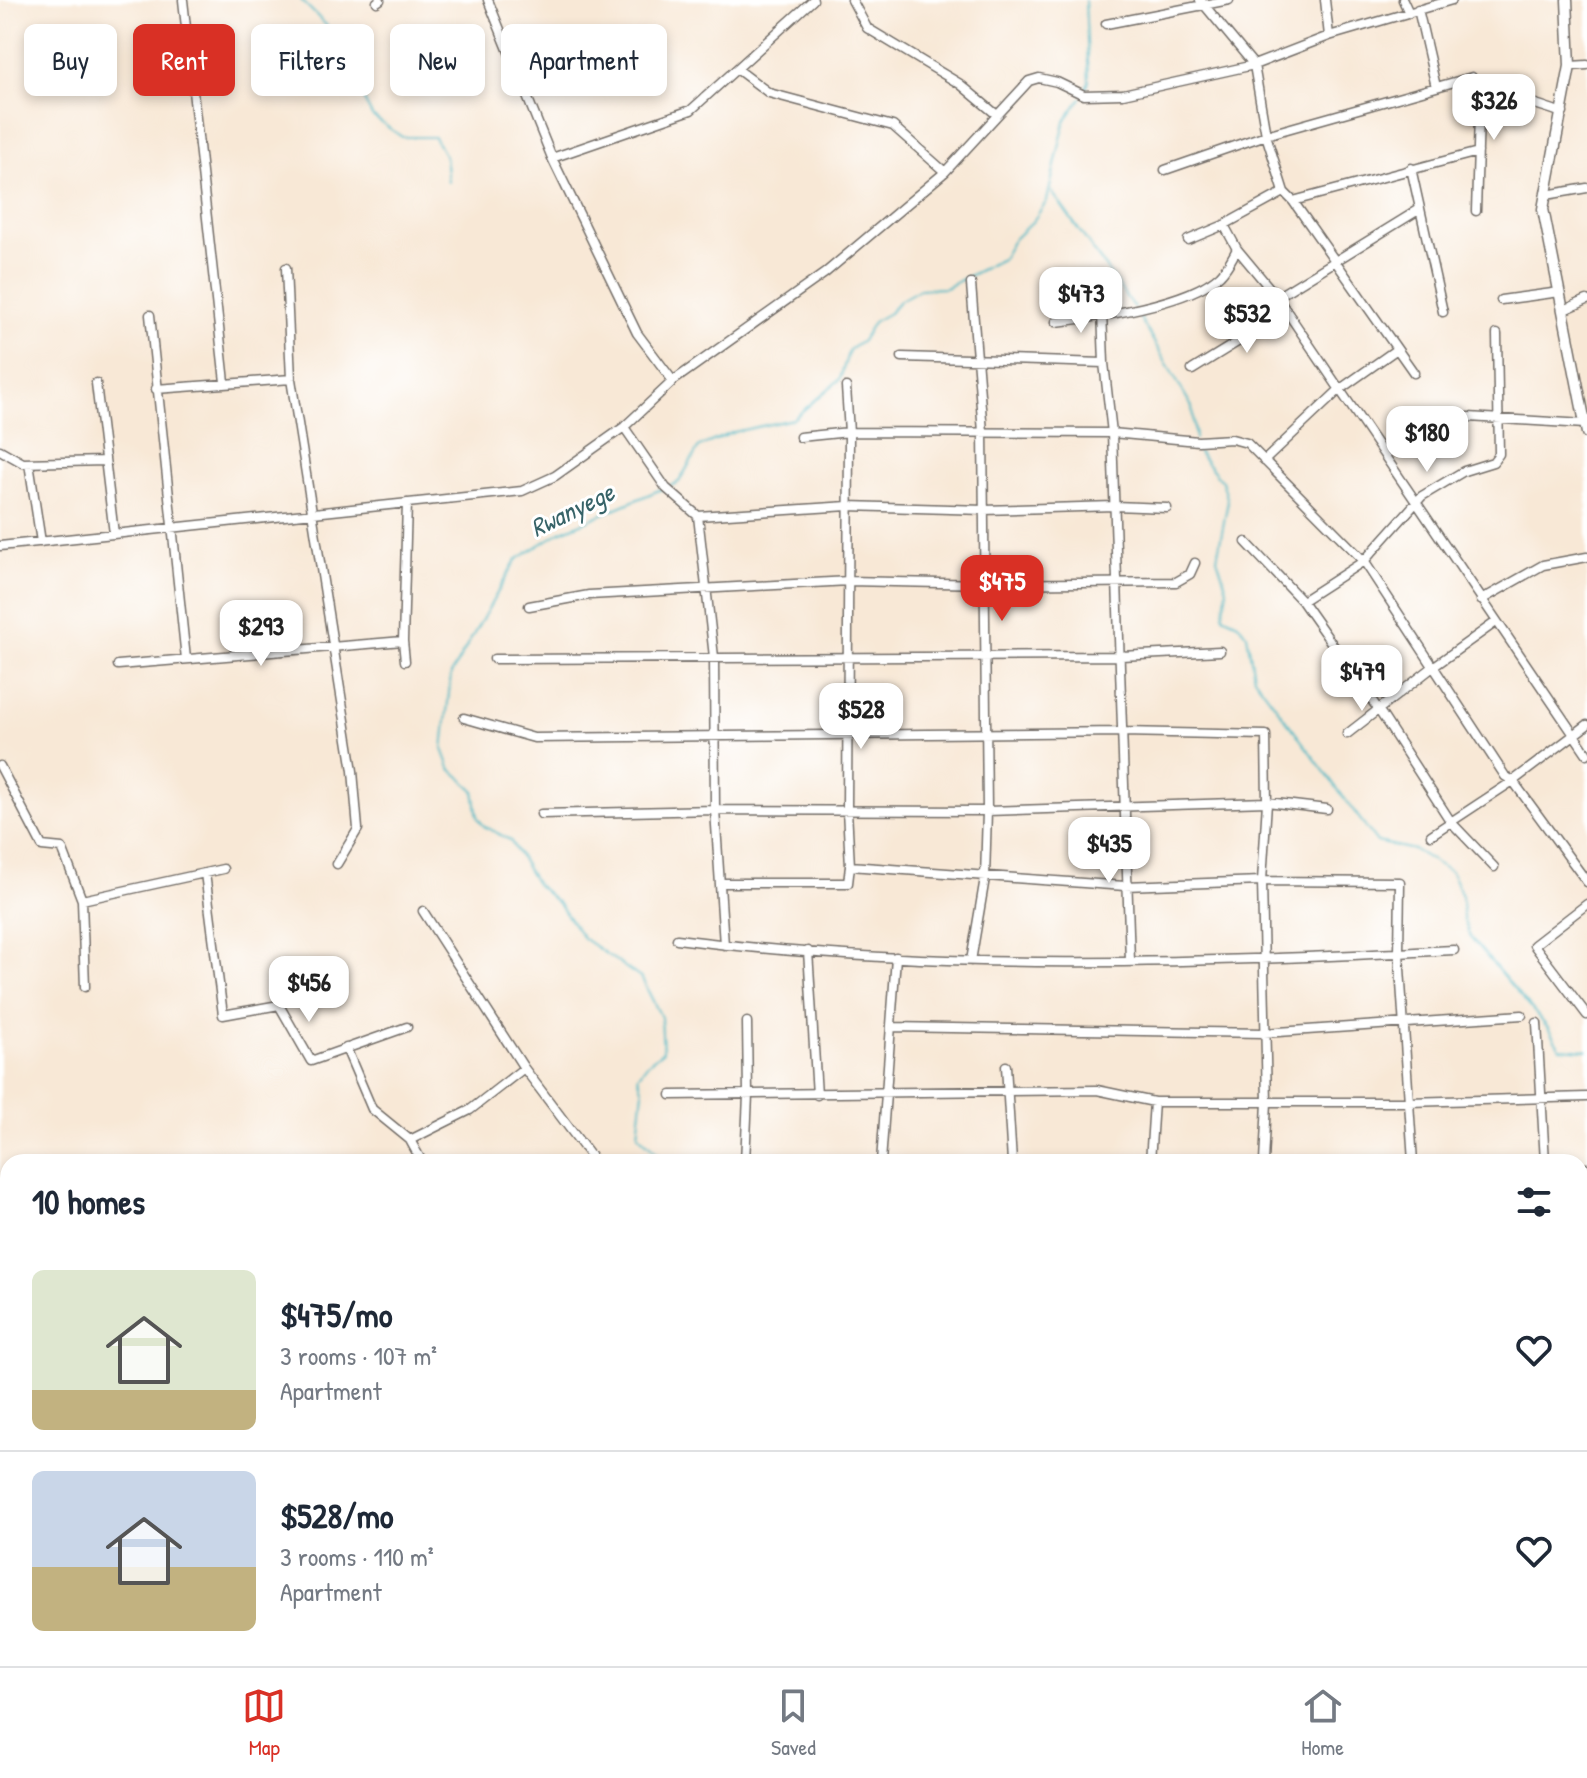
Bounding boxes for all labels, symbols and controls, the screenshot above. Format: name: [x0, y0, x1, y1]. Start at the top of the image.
chip: Buy: [24, 24, 117, 96]
chip: Rent: [133, 24, 235, 96]
chip: Filters: [251, 24, 374, 96]
chip: New: [390, 24, 485, 96]
chip: Apartment: [501, 24, 667, 96]
pin: $326: [1447, 74, 1541, 142]
text: $326: [1470, 82, 1518, 117]
pin: $473: [1034, 267, 1128, 335]
text: $473: [1057, 275, 1105, 310]
pin: $532: [1200, 287, 1294, 355]
text: $532: [1223, 295, 1271, 330]
pin: $180: [1380, 406, 1474, 474]
text: $180: [1404, 414, 1450, 449]
water label: Rwanyege: [524, 474, 621, 546]
pin: $475: [955, 555, 1049, 623]
text: $475: [979, 563, 1025, 598]
pin: $293: [214, 600, 308, 668]
text: $293: [238, 608, 284, 643]
pin: $479: [1315, 645, 1409, 713]
text: $479: [1339, 653, 1385, 688]
pin: $528: [814, 683, 908, 751]
text: $528: [837, 691, 885, 726]
pin: $435: [1062, 817, 1156, 885]
text: $435: [1086, 825, 1132, 860]
pin: $456: [262, 956, 356, 1024]
text: $456: [287, 964, 331, 999]
text: 10 homes: [32, 1179, 145, 1225]
icon: filters: [1512, 1180, 1556, 1224]
text: $475/mo: [280, 1292, 392, 1338]
icon: home: [96, 1302, 192, 1398]
icon: heart: [1512, 1328, 1556, 1372]
text: 3 rooms · 107 m²: [280, 1338, 437, 1373]
text: Apartment: [280, 1373, 382, 1408]
text: $528/mo: [280, 1493, 393, 1539]
icon: home: [96, 1503, 192, 1599]
icon: heart: [1512, 1529, 1556, 1573]
text: 3 rooms · 110 m²: [280, 1539, 434, 1574]
text: Apartment: [280, 1574, 382, 1609]
tab: Map: [242, 1684, 286, 1762]
tab: Saved: [771, 1684, 816, 1762]
tab: Home: [1301, 1684, 1345, 1762]

